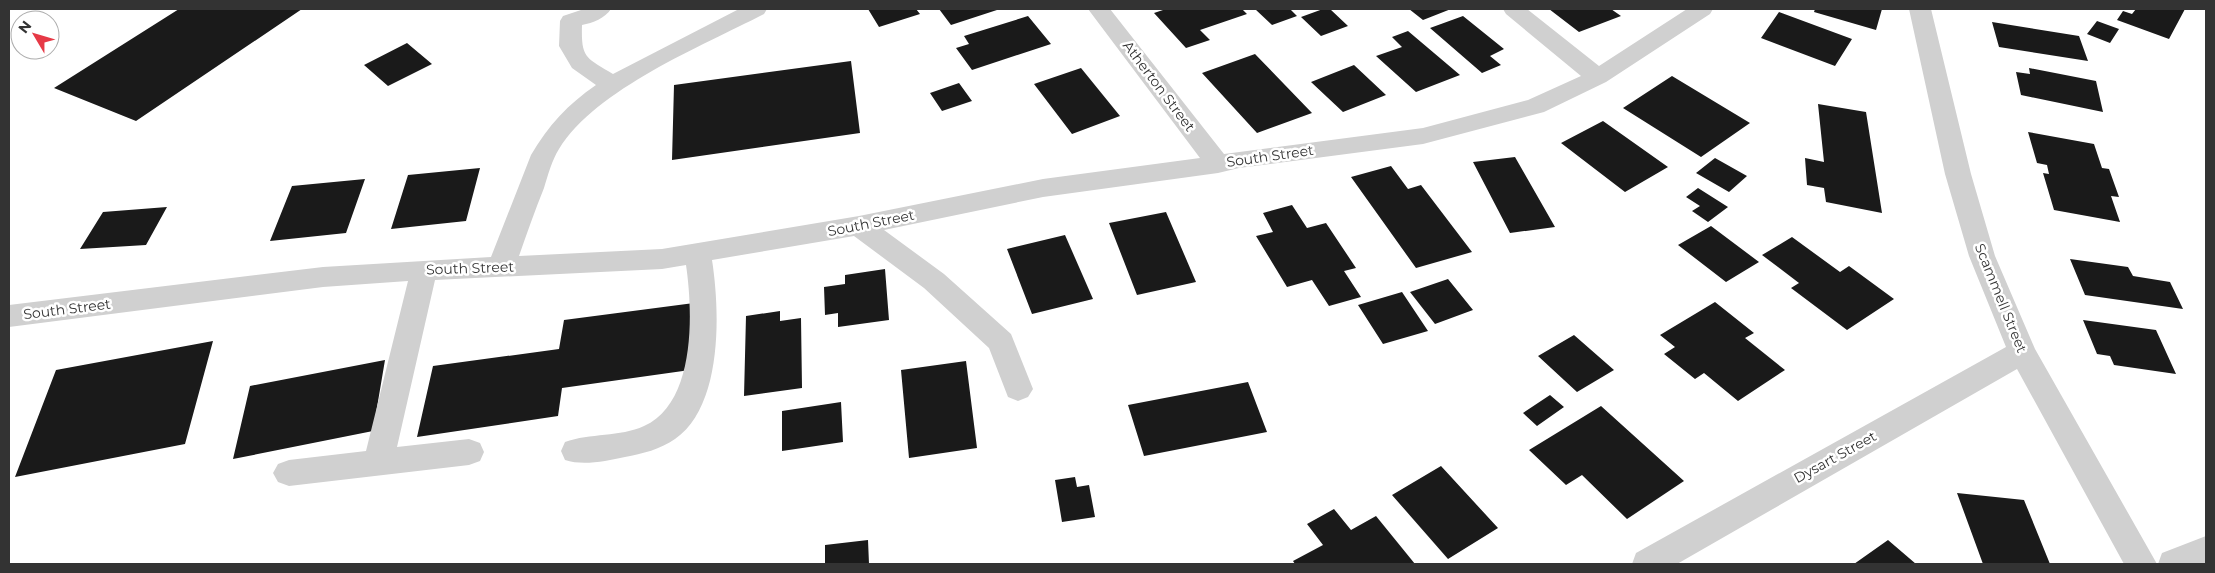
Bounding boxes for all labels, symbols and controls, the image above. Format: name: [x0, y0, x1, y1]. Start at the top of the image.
north arrow: [10, 10, 60, 60]
text: N: [14, 17, 35, 37]
street label: Atherton Street: [1119, 37, 1199, 135]
street label: South Street: [1225, 141, 1315, 171]
street label: South Street: [826, 206, 916, 240]
street label: Scammell Street: [1971, 241, 2031, 356]
street label: South Street: [426, 257, 515, 279]
street label: South Street: [22, 295, 112, 323]
street label: Dysart Street: [1791, 427, 1880, 487]

